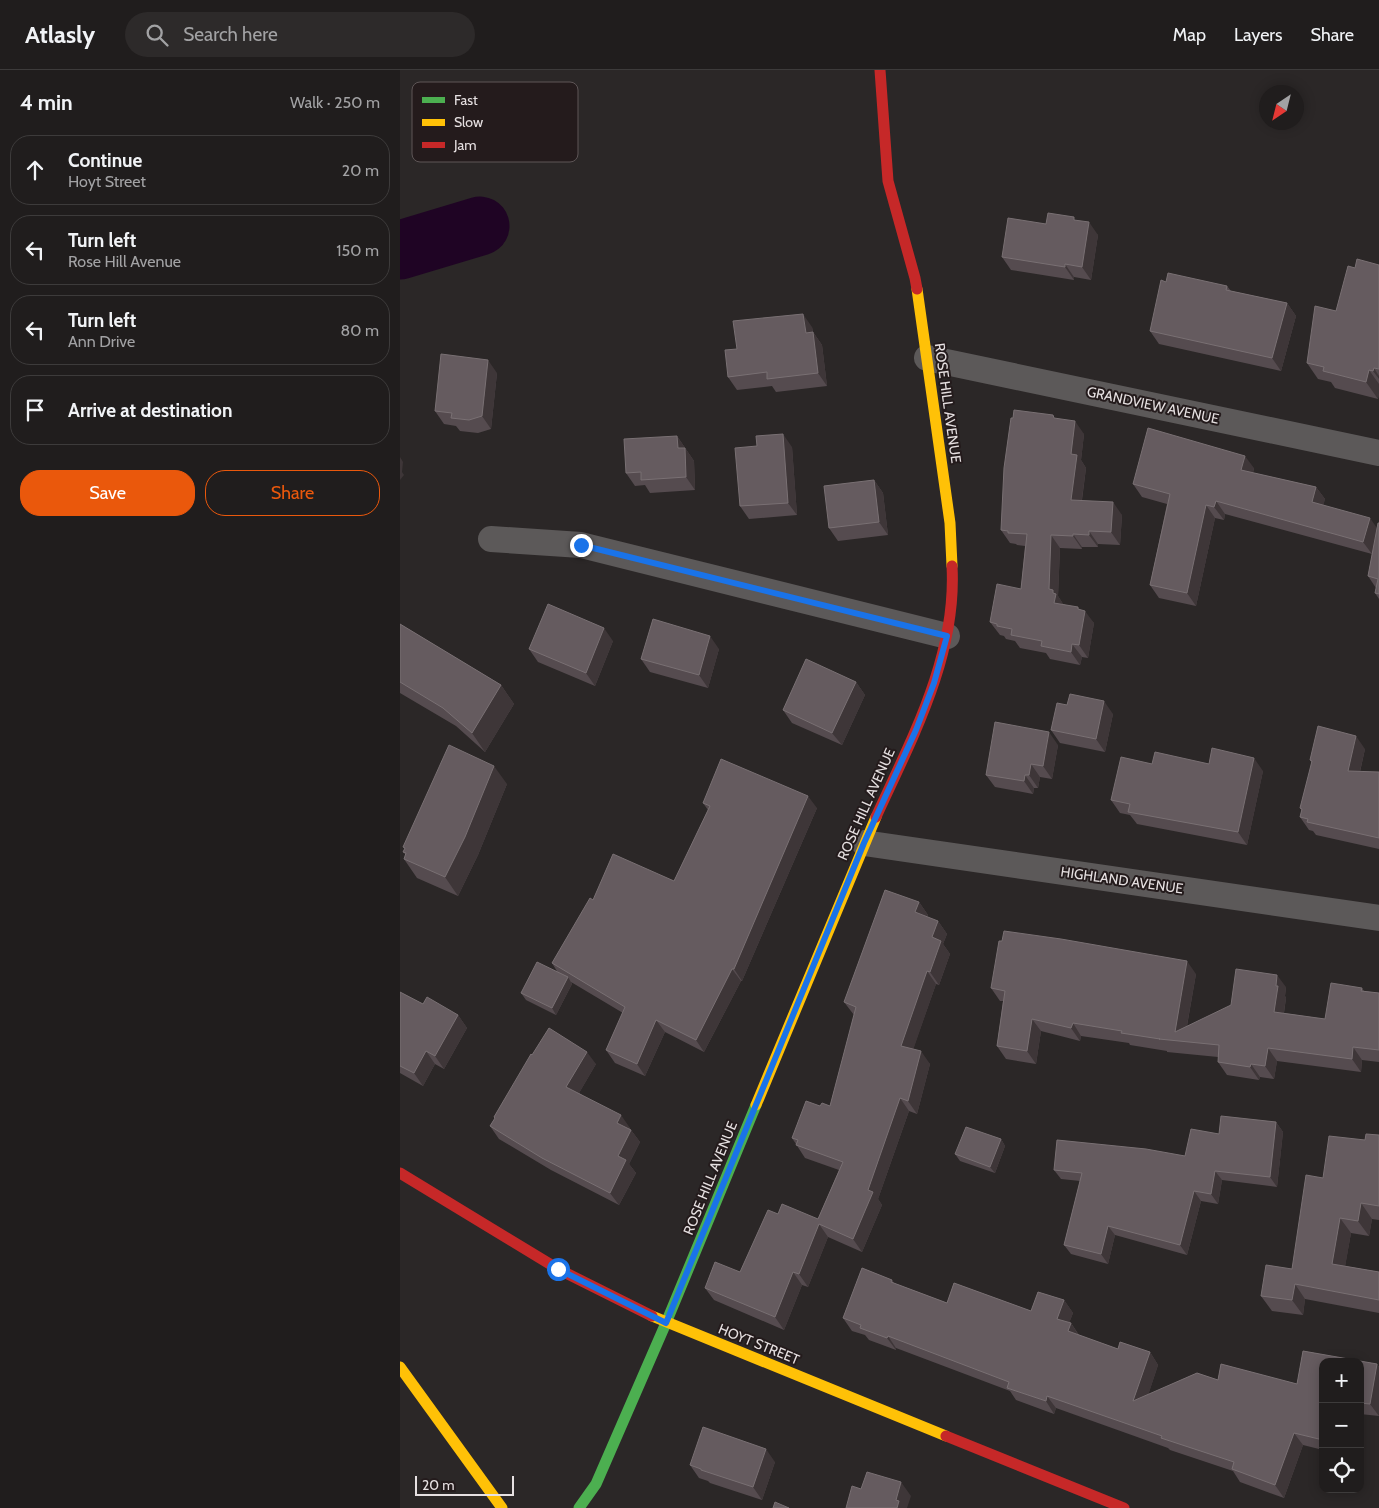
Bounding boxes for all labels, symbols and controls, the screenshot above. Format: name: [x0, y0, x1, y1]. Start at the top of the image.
search box: [125, 12, 475, 57]
text: Atlasly: [25, 20, 95, 49]
icon: search: [143, 21, 171, 49]
text: Search here: [183, 23, 278, 46]
text: Map: [1173, 24, 1206, 46]
text: Layers: [1234, 24, 1283, 46]
text: Share: [1311, 24, 1354, 46]
legend: [412, 82, 578, 162]
north arrow: [1259, 85, 1304, 130]
text: 4 min: [20, 90, 73, 115]
text: Fast: [454, 91, 478, 109]
text: Walk · 250 m: [290, 93, 380, 112]
text: Slow: [454, 113, 483, 131]
text: Jam: [453, 136, 476, 154]
text: Continue: [68, 149, 142, 172]
icon: ahead: [21, 156, 49, 184]
text: 20 m: [342, 161, 379, 180]
text: Hoyt Street: [68, 172, 146, 191]
text: Turn left: [68, 229, 136, 252]
icon: left: [21, 236, 49, 264]
text: 150 m: [336, 241, 379, 260]
text: Rose Hill Avenue: [68, 252, 181, 271]
text: Turn left: [68, 309, 136, 332]
icon: left: [21, 316, 49, 344]
text: 80 m: [341, 321, 379, 340]
text: Ann Drive: [68, 332, 135, 351]
street label: ROSE HILL AVENUE: [931, 342, 965, 464]
street label: GRANDVIEW AVENUE: [1085, 382, 1221, 428]
icon: arrive: [21, 396, 49, 424]
text: Arrive at destination: [68, 399, 232, 422]
button: Save: [20, 470, 195, 516]
button: Share: [205, 470, 380, 516]
route end: [570, 534, 593, 557]
street label: ROSE HILL AVENUE: [833, 745, 899, 863]
street label: HIGHLAND AVENUE: [1060, 862, 1185, 898]
street label: ROSE HILL AVENUE: [679, 1118, 741, 1237]
route start: [547, 1258, 570, 1281]
street label: HOYT STREET: [716, 1320, 803, 1369]
map controls: [1319, 1358, 1364, 1493]
button: +: [1319, 1358, 1364, 1403]
button: −: [1319, 1403, 1364, 1448]
button: locate: [1319, 1448, 1364, 1493]
scale bar: [415, 1473, 514, 1496]
text: 20 m: [422, 1476, 455, 1494]

